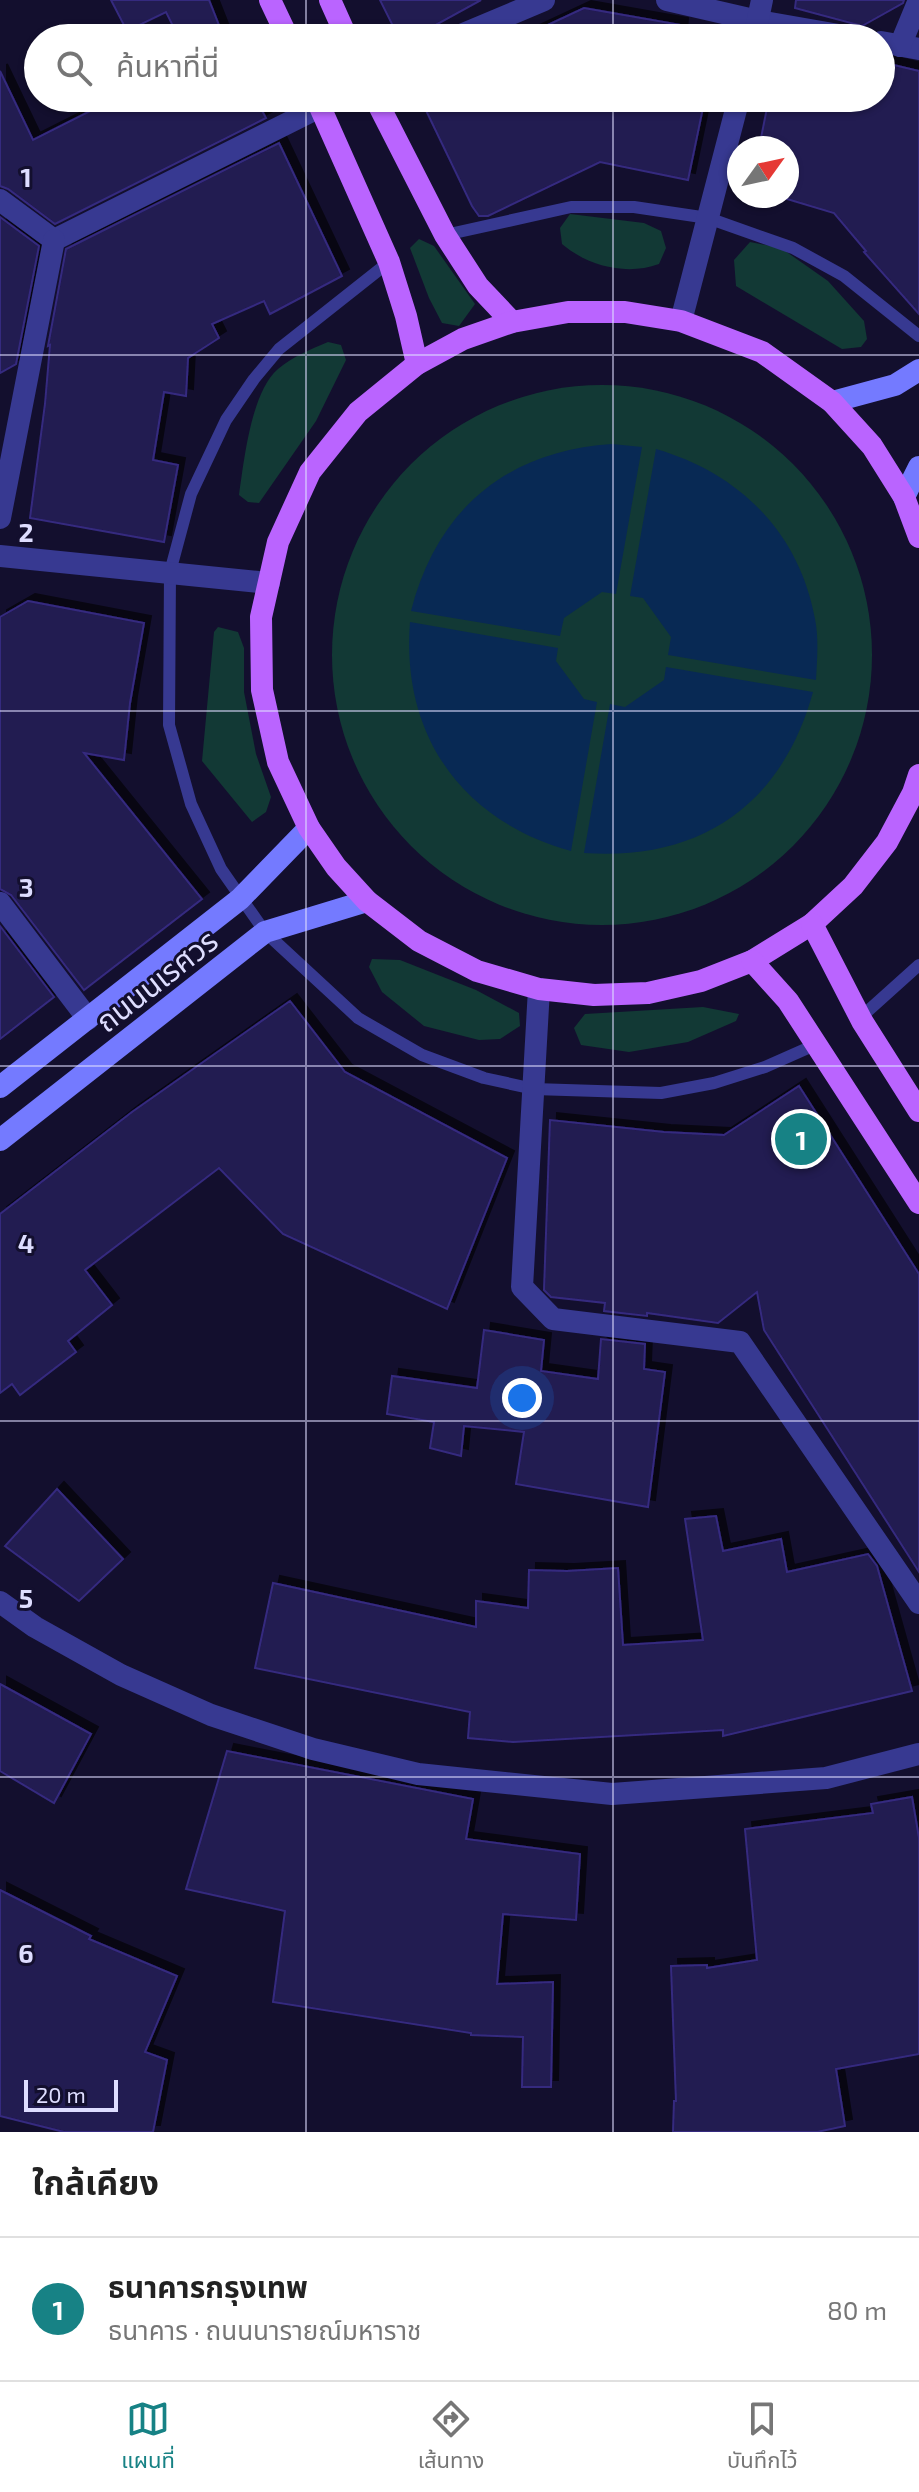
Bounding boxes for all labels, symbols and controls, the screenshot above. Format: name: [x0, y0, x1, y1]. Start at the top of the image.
search box: [24, 24, 895, 112]
icon: search: [52, 46, 96, 90]
text: ค้นหาที่นี่: [116, 47, 219, 83]
north arrow: [727, 136, 799, 208]
text: 1: [20, 161, 32, 192]
text: 2: [18, 516, 34, 547]
text: 3: [19, 871, 33, 902]
street label: ถนนนเรศวร: [88, 921, 224, 1039]
pin: 1: [775, 1109, 827, 1169]
text: 4: [18, 1227, 34, 1258]
your location: [502, 1378, 542, 1418]
text: 5: [19, 1582, 33, 1613]
text: 6: [18, 1937, 34, 1968]
scale bar: [24, 2076, 118, 2112]
text: 20 m: [36, 2081, 86, 2107]
text: ใกล้เคียง: [32, 2161, 159, 2202]
text: ธนาคารกรุงเทพ: [108, 2268, 308, 2304]
text: 1: [52, 2294, 64, 2325]
text: 80 m: [827, 2294, 887, 2325]
text: ธนาคาร · ถนนนารายณ์มหาราช: [108, 2314, 421, 2345]
tab: แผนที่: [121, 2397, 175, 2478]
tab: เส้นทาง: [418, 2397, 484, 2478]
tab: บันทึกไว้: [727, 2397, 798, 2478]

